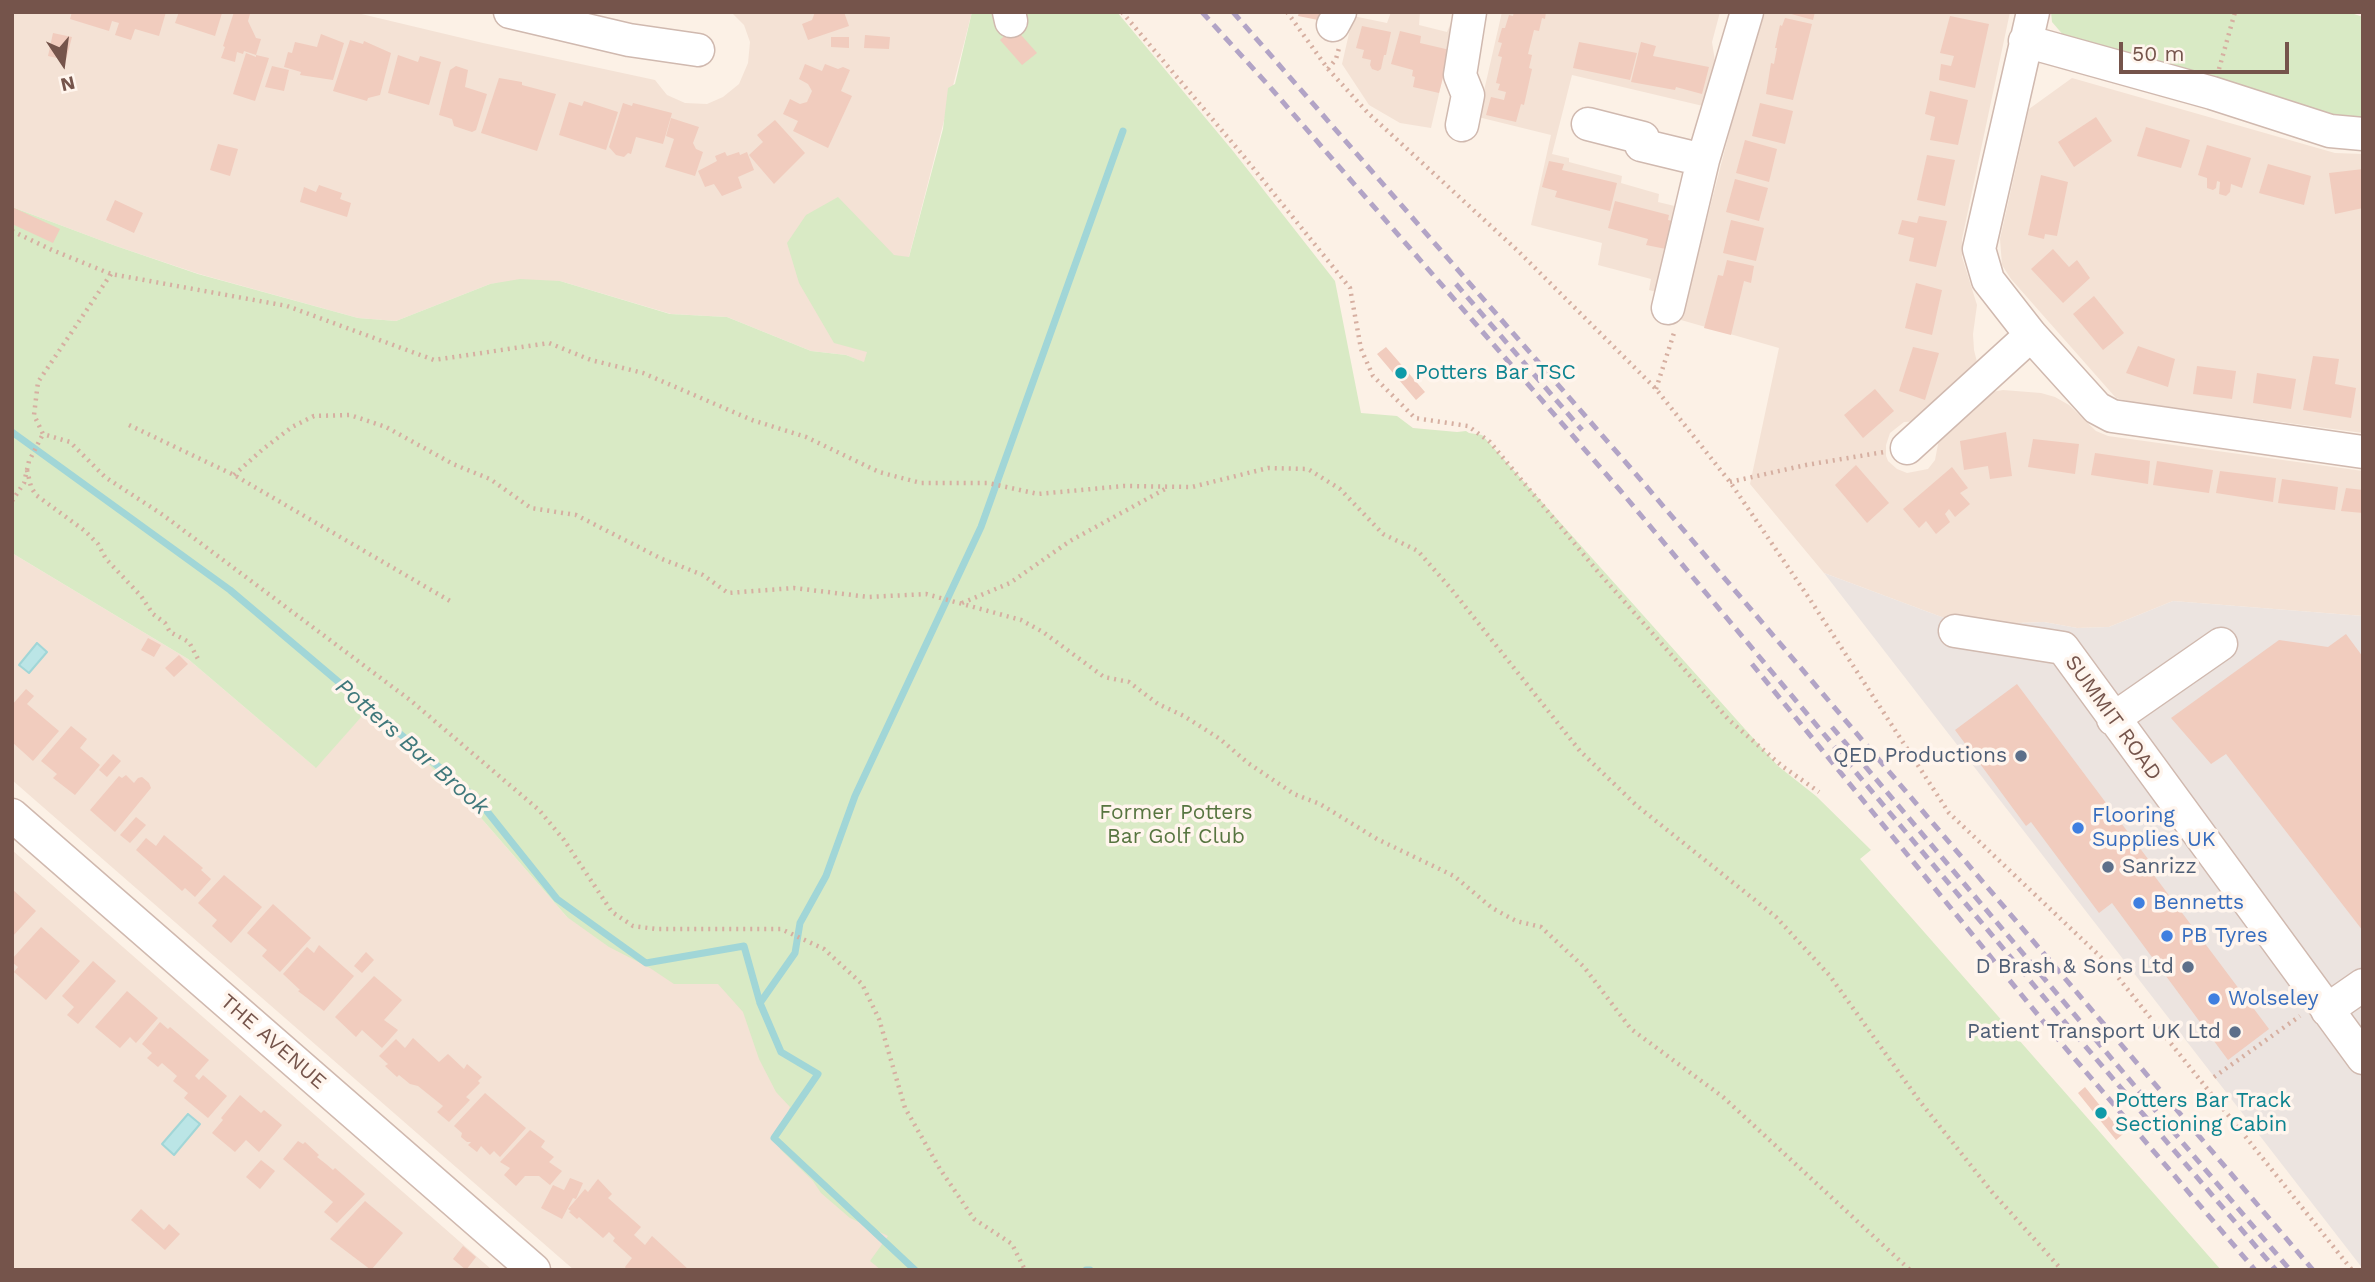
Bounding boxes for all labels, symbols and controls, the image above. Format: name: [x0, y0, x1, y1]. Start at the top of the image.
north arrow: [28, 28, 98, 98]
scale bar: [2123, 28, 2293, 72]
text: 50 m: [2132, 41, 2184, 66]
text: N: [58, 71, 77, 97]
place label: Potters Bar TSC: [1415, 360, 1576, 386]
marker: Potters Bar TSC: [1393, 365, 1409, 381]
street label: SUMMIT ROAD: [2059, 651, 2167, 785]
water label: Potters Bar Brook: [330, 673, 494, 821]
place label: QED Productions: [1833, 743, 2007, 769]
marker: QED Productions: [2013, 748, 2029, 764]
park label: Former Potters Bar Golf Club: [1099, 800, 1253, 850]
place label: Flooring Supplies UK: [2092, 803, 2216, 853]
marker: Flooring Supplies UK: [2070, 820, 2086, 836]
place label: Sanrizz: [2122, 854, 2197, 880]
marker: Sanrizz: [2100, 859, 2116, 875]
place label: Bennetts: [2153, 890, 2244, 916]
marker: Bennetts: [2131, 895, 2147, 911]
place label: PB Tyres: [2181, 923, 2268, 949]
marker: PB Tyres: [2159, 928, 2175, 944]
place label: D Brash & Sons Ltd: [1975, 954, 2174, 980]
marker: D Brash & Sons Ltd: [2180, 959, 2196, 975]
place label: Wolseley: [2228, 986, 2319, 1012]
street label: THE AVENUE: [215, 989, 331, 1095]
marker: Wolseley: [2206, 991, 2222, 1007]
place label: Patient Transport UK Ltd: [1967, 1019, 2221, 1045]
marker: Patient Transport UK Ltd: [2227, 1024, 2243, 1040]
place label: Potters Bar Track Sectioning Cabin: [2115, 1088, 2291, 1138]
marker: Potters Bar Track Sectioning Cabin: [2093, 1105, 2109, 1121]

